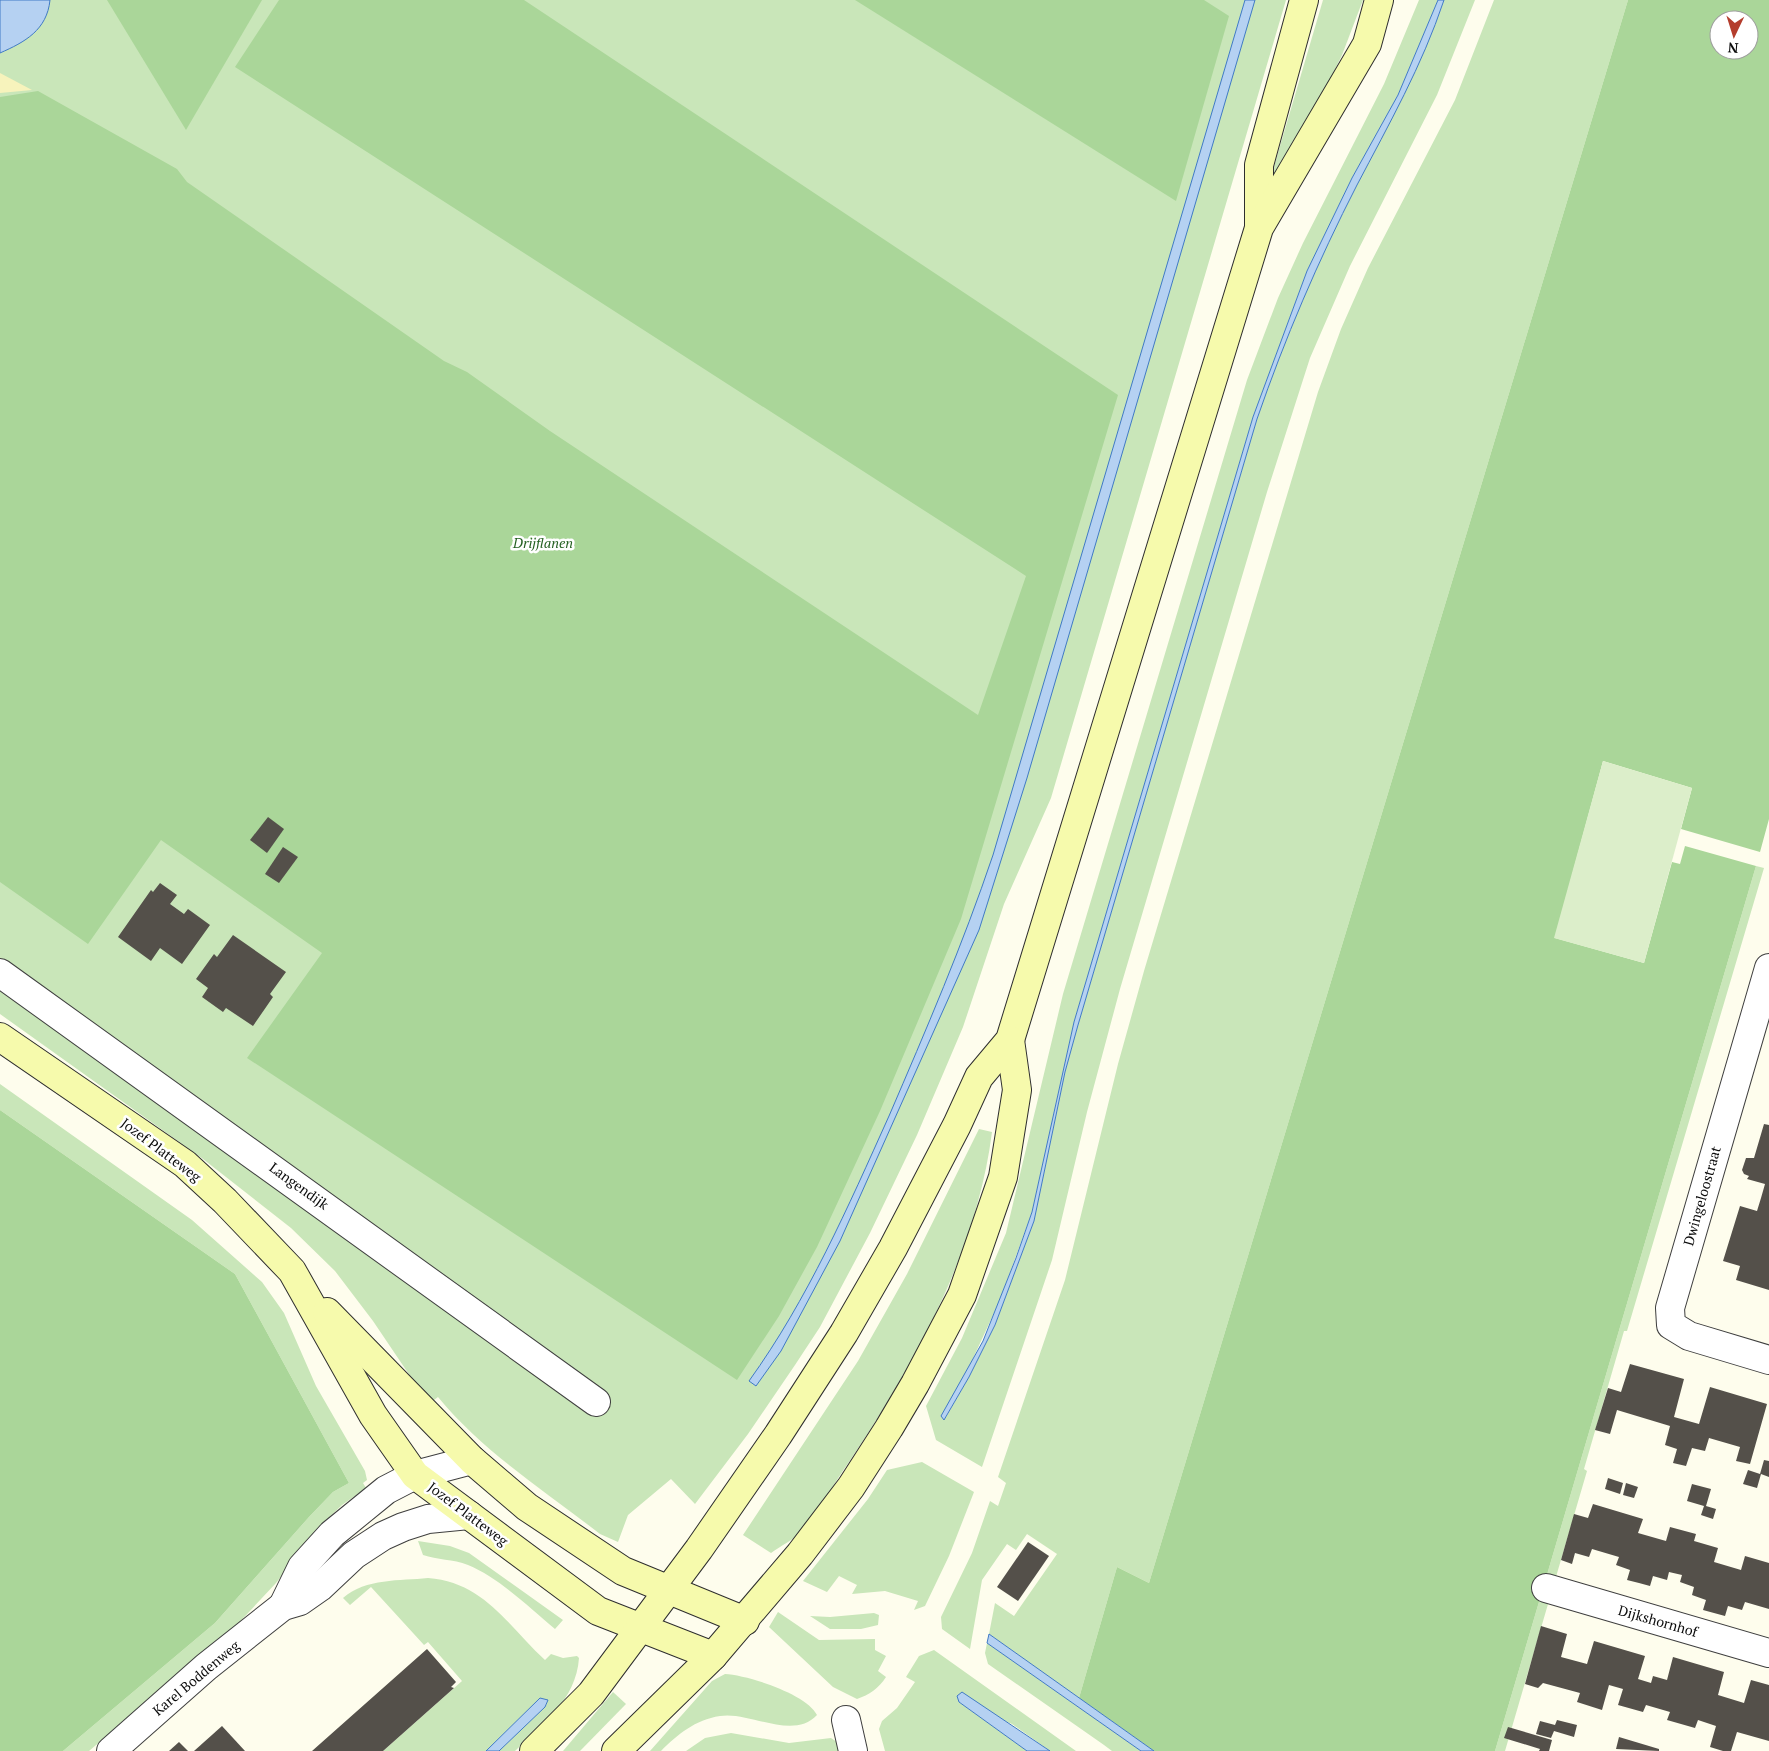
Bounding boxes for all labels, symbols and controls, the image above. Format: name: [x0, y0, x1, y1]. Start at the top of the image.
north arrow: [1709, 10, 1759, 60]
text: N: [1727, 39, 1739, 58]
park label: Drijflanen: [512, 533, 573, 552]
street label: Jozef Platteweg: [117, 1113, 206, 1186]
street label: Dwingeloostraat: [1678, 1143, 1725, 1248]
street label: Langendijk: [266, 1158, 333, 1214]
street label: Jozef Platteweg: [424, 1477, 513, 1550]
street label: Dijkshornhof: [1616, 1600, 1701, 1641]
street label: Karel Boddenweg: [148, 1635, 244, 1720]

